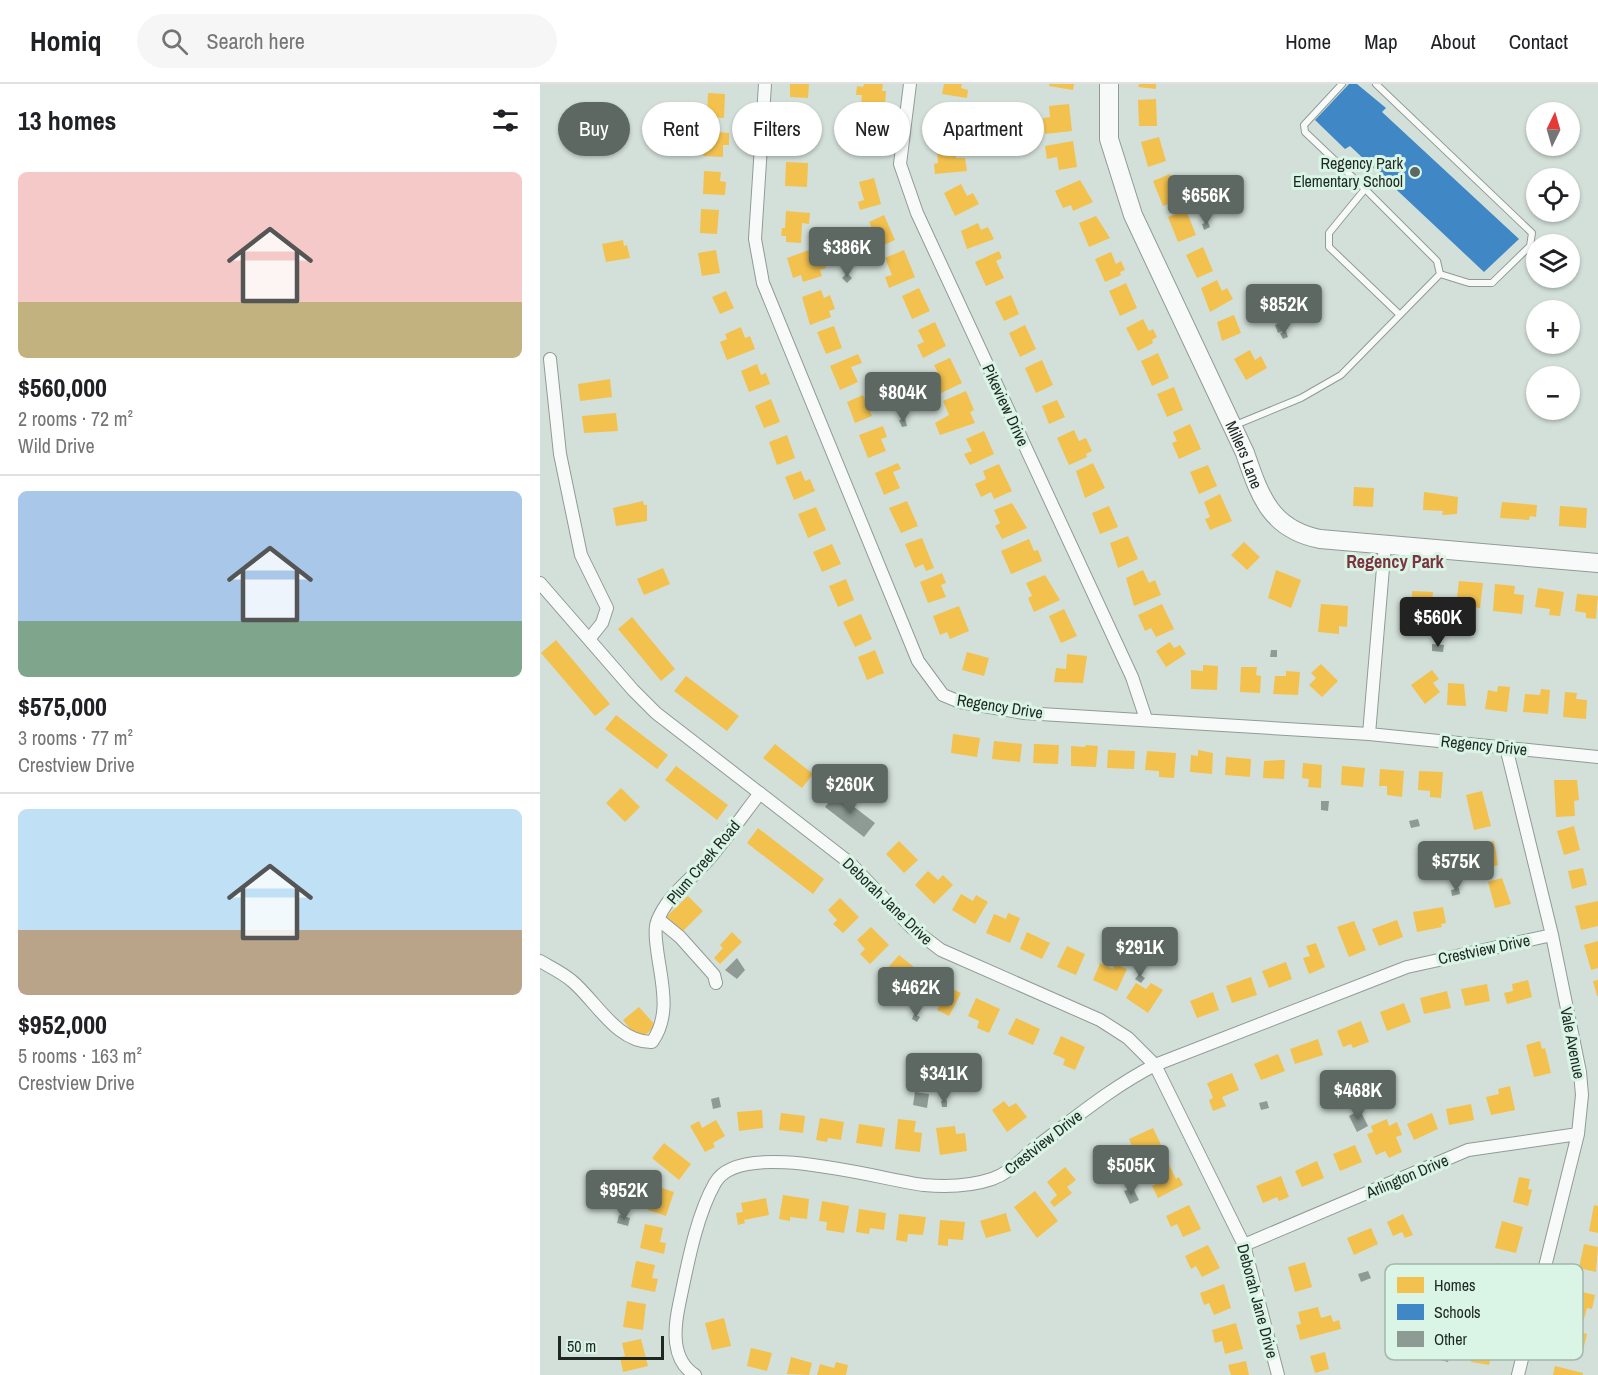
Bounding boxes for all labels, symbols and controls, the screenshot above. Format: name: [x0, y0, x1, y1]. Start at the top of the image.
search box: [137, 14, 557, 68]
text: Homiq: [30, 22, 101, 60]
icon: search: [158, 25, 191, 58]
text: Search here: [206, 26, 305, 56]
text: Home: [1285, 27, 1331, 56]
text: Map: [1364, 27, 1398, 56]
text: About: [1431, 27, 1476, 56]
text: Contact: [1509, 27, 1568, 56]
chip: Buy: [558, 102, 630, 156]
chip: Rent: [642, 102, 720, 156]
chip: Filters: [732, 102, 822, 156]
chip: New: [834, 102, 910, 156]
chip: Apartment: [922, 102, 1044, 156]
north arrow: [1526, 102, 1580, 156]
map controls: [1526, 102, 1580, 420]
text: 13 homes: [18, 103, 116, 138]
icon: filters: [489, 104, 522, 137]
place label: Regency Park Elementary School: [1293, 152, 1403, 192]
marker: Regency Park Elementary School: [1408, 165, 1422, 179]
button: locate: [1526, 168, 1580, 222]
pin: $656K: [1164, 175, 1248, 226]
text: $656K: [1182, 181, 1230, 208]
icon: home: [216, 211, 324, 319]
pin: $386K: [805, 227, 889, 278]
text: $386K: [823, 233, 871, 260]
button: layers: [1526, 234, 1580, 288]
pin: $852K: [1242, 284, 1326, 335]
text: $852K: [1260, 290, 1308, 317]
button: +: [1526, 300, 1580, 354]
street label: Pikeview Drive: [977, 360, 1035, 450]
button: −: [1526, 366, 1580, 420]
text: $560,000: [18, 370, 107, 405]
pin: $804K: [861, 372, 945, 423]
text: $804K: [879, 378, 927, 405]
text: 2 rooms · 72 m²: [18, 405, 133, 432]
street label: Millers Lane: [1220, 417, 1268, 492]
text: Wild Drive: [18, 432, 95, 459]
icon: home: [216, 530, 324, 638]
district label: Regency Park: [1346, 549, 1445, 574]
pin: $560K: [1396, 597, 1480, 648]
text: $560K: [1414, 603, 1462, 630]
street label: Regency Drive: [955, 688, 1045, 724]
text: $575,000: [18, 689, 107, 724]
text: 3 rooms · 77 m²: [18, 724, 133, 751]
street label: Regency Drive: [1440, 730, 1528, 760]
text: Crestview Drive: [18, 751, 135, 778]
pin: $260K: [808, 764, 892, 815]
text: $260K: [826, 770, 874, 797]
street label: Plum Creek Road: [661, 815, 745, 909]
pin: $575K: [1414, 841, 1498, 892]
text: $575K: [1432, 847, 1480, 874]
icon: home: [216, 848, 324, 956]
street label: Deborah Jane Drive: [838, 852, 938, 950]
pin: $291K: [1098, 927, 1182, 978]
street label: Crestview Drive: [1436, 929, 1532, 969]
text: $291K: [1116, 933, 1164, 960]
pin: $462K: [874, 967, 958, 1018]
text: $462K: [892, 973, 940, 1000]
street label: Vale Avenue: [1555, 1005, 1591, 1081]
text: $952,000: [18, 1007, 107, 1042]
text: 5 rooms · 163 m²: [18, 1042, 142, 1069]
pin: $341K: [902, 1053, 986, 1104]
text: $341K: [920, 1059, 968, 1086]
text: Crestview Drive: [18, 1069, 135, 1096]
pin: $468K: [1316, 1070, 1400, 1121]
text: $468K: [1334, 1076, 1382, 1103]
street label: Crestview Drive: [999, 1105, 1087, 1179]
pin: $505K: [1089, 1145, 1173, 1196]
street label: Arlington Drive: [1362, 1149, 1452, 1204]
text: $505K: [1107, 1151, 1155, 1178]
pin: $952K: [582, 1170, 666, 1221]
text: $952K: [600, 1176, 648, 1203]
street label: Deborah Jane Drive: [1232, 1241, 1284, 1361]
legend: [1385, 1264, 1583, 1360]
text: Homes: [1434, 1274, 1476, 1296]
text: Schools: [1434, 1301, 1481, 1323]
text: Other: [1434, 1328, 1467, 1350]
scale bar: [558, 1333, 664, 1360]
text: 50 m: [567, 1335, 596, 1357]

